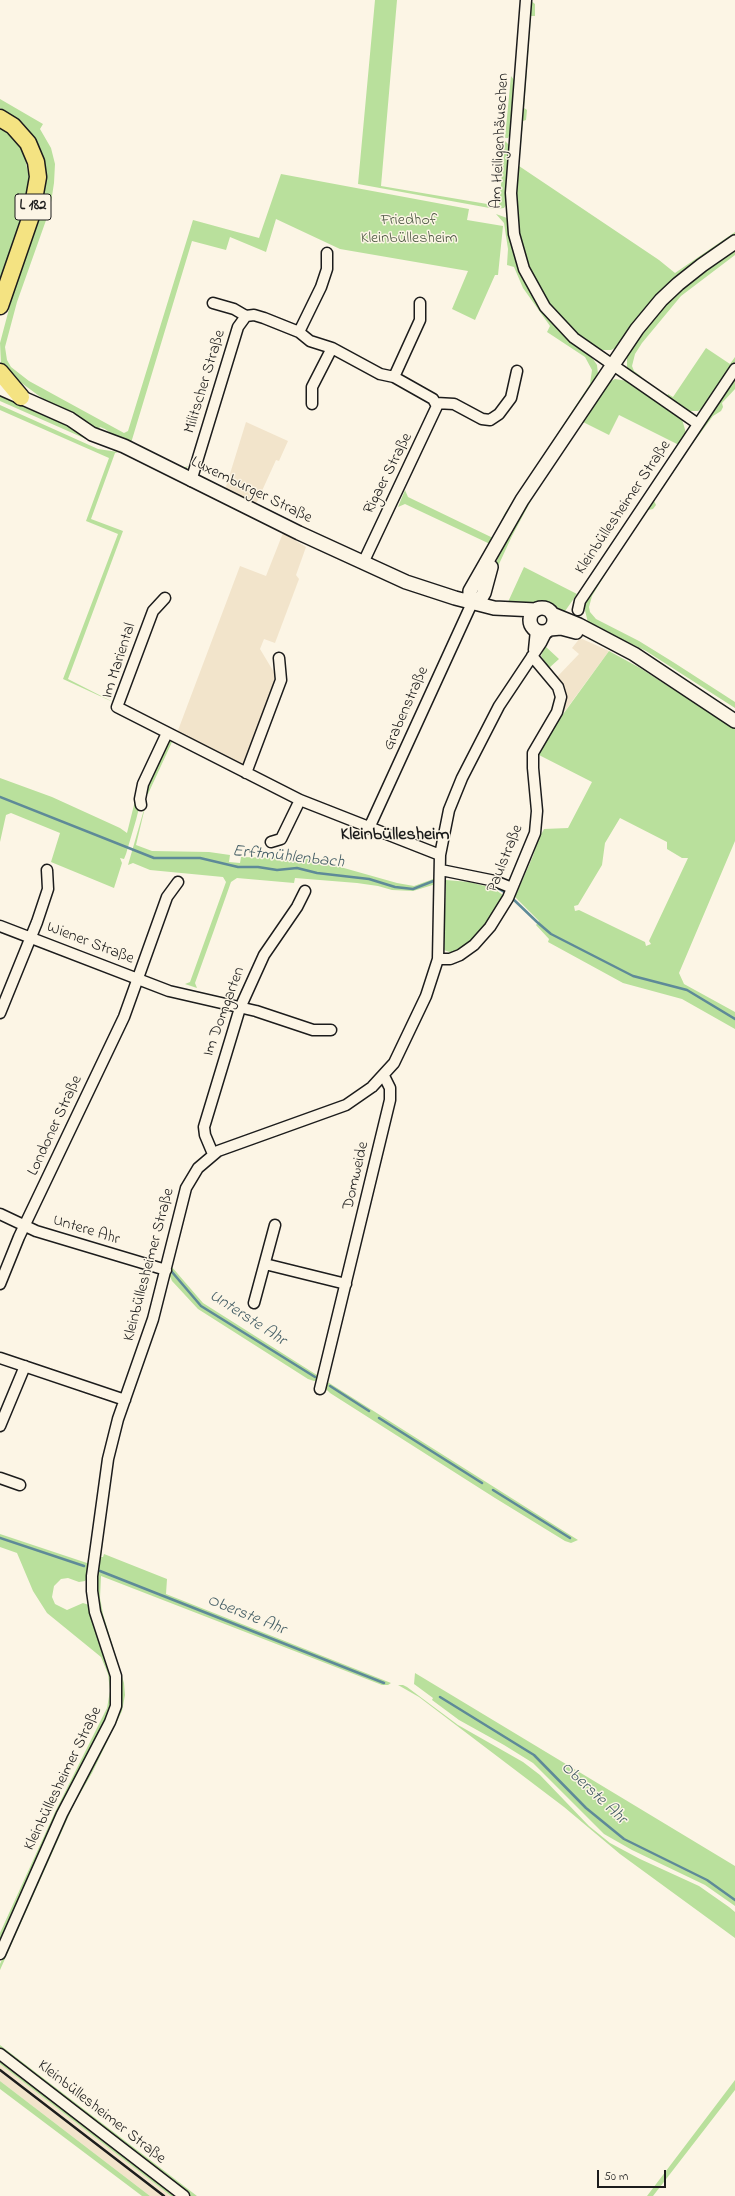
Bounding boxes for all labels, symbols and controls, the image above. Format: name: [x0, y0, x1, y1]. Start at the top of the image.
street label: Am Heiligenhäuschen: [488, 73, 514, 209]
road number: L 182: [15, 194, 51, 220]
park label: Friedhof Kleinbüllesheim: [361, 211, 457, 249]
street label: Militscher Straße: [181, 328, 231, 436]
street label: Rigaer Straße: [360, 430, 418, 518]
street label: Kleinbüllesheimer Straße: [572, 437, 676, 579]
street label: Luxemburger Straße: [187, 453, 315, 529]
street label: Im Mariental: [99, 621, 141, 701]
street label: Grabenstraße: [380, 664, 434, 754]
street label: Paulstraße: [484, 822, 528, 896]
district label: Kleinbüllesheim: [341, 825, 449, 847]
water label: Erftmühlenbach: [231, 842, 345, 874]
street label: Wiener Straße: [44, 919, 136, 969]
street label: Im Domgarten: [200, 965, 250, 1059]
street label: Londoner Straße: [24, 1073, 88, 1179]
street label: Domweide: [340, 1140, 374, 1212]
street label: Kleinbüllesheimer Straße: [120, 1186, 180, 1344]
street label: Untere Ahr: [50, 1212, 122, 1250]
water label: Unterste Ahr: [205, 1287, 289, 1351]
water label: Oberste Ahr: [204, 1591, 288, 1641]
street label: Kleinbüllesheimer Straße: [21, 1704, 107, 1854]
water label: Oberste Ahr: [556, 1758, 630, 1830]
street label: Kleinbüllesheimer Straße: [33, 2057, 169, 2169]
scale bar: [599, 2162, 668, 2188]
text: 50 m: [604, 2168, 628, 2186]

